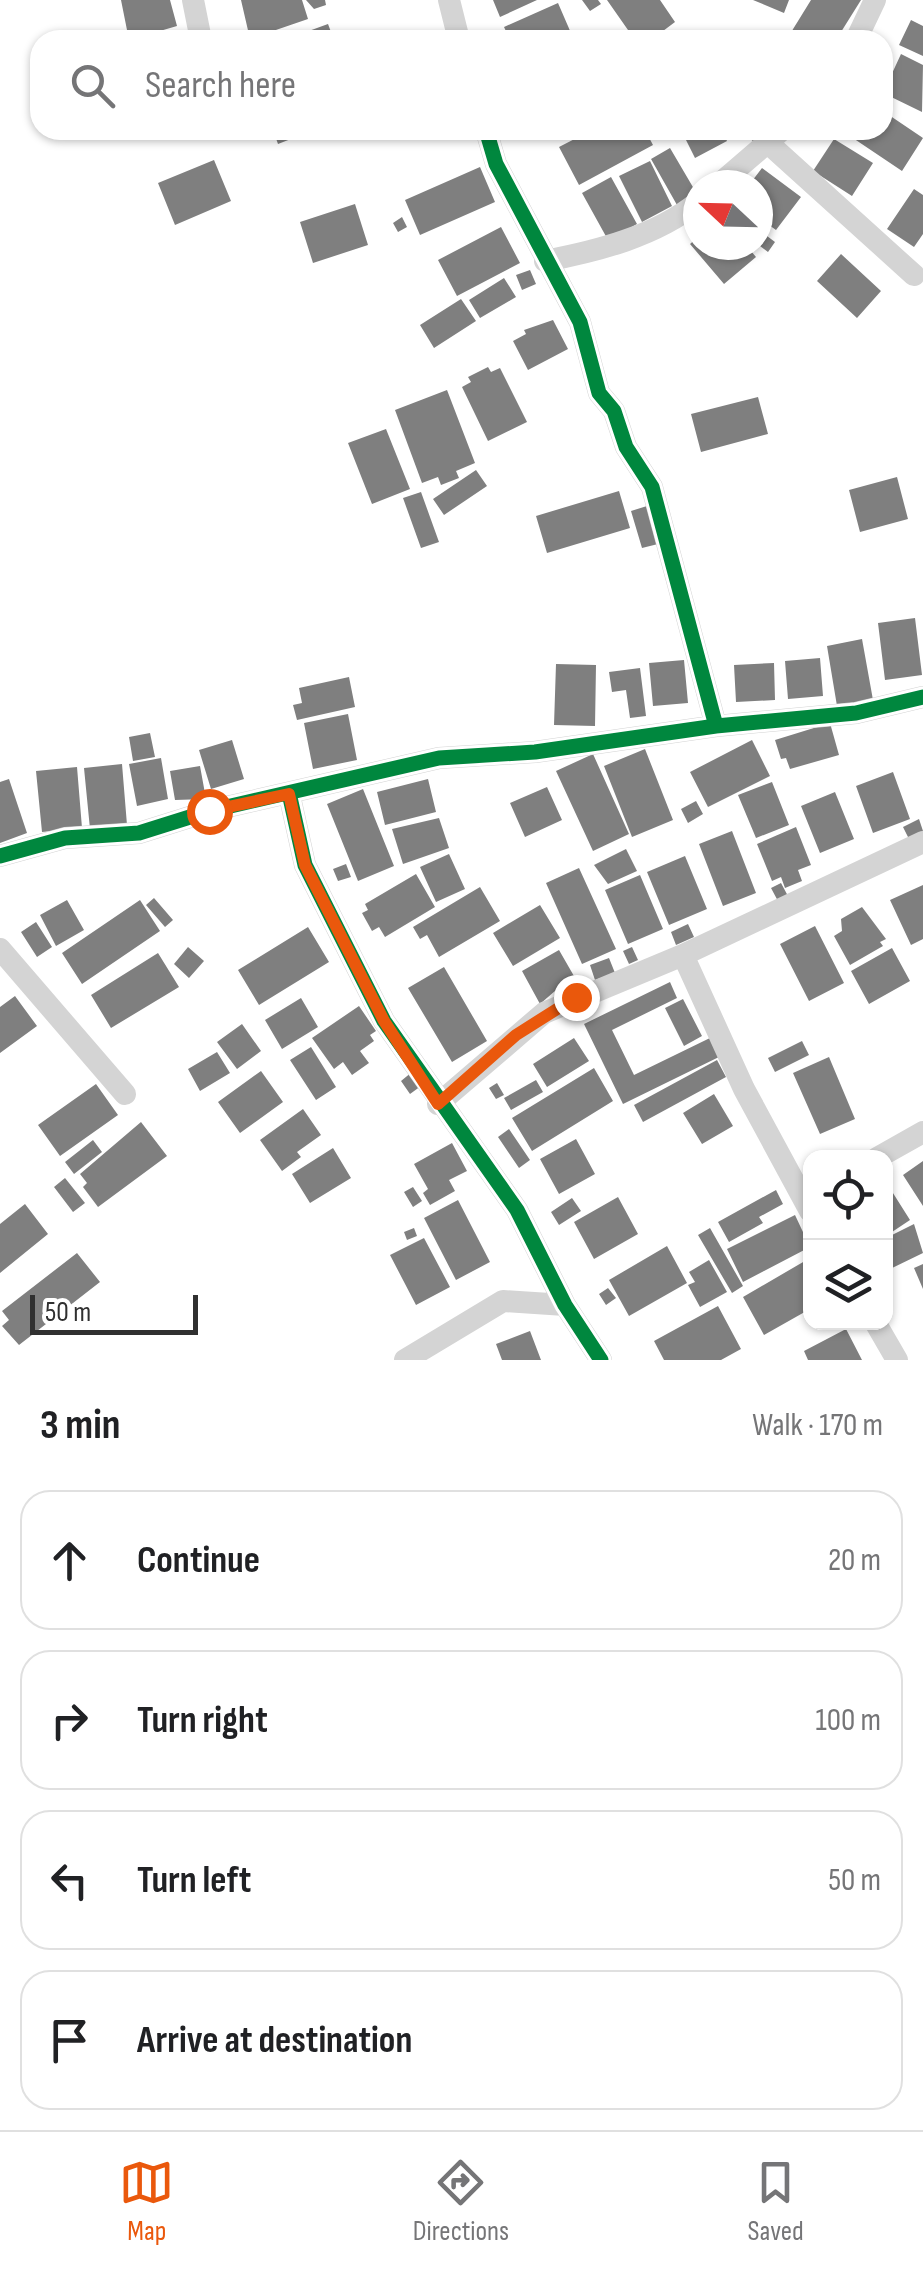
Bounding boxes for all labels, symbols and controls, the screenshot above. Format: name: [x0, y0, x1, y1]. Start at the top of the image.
search box: [30, 30, 893, 140]
icon: search: [65, 58, 120, 113]
text: Search here: [145, 63, 296, 108]
north arrow: [683, 170, 773, 260]
route start: [187, 789, 233, 835]
route end: [554, 975, 600, 1021]
map controls: [803, 1150, 893, 1330]
button: locate: [803, 1150, 893, 1240]
button: layers: [803, 1240, 893, 1330]
scale bar: [30, 1290, 198, 1334]
text: 50 m: [45, 1296, 91, 1329]
text: 3 min: [40, 1400, 120, 1451]
text: Walk · 170 m: [752, 1406, 883, 1445]
icon: ahead: [42, 1533, 97, 1588]
text: Continue: [137, 1538, 260, 1583]
text: 20 m: [828, 1541, 881, 1580]
icon: right: [42, 1693, 97, 1748]
text: Turn right: [137, 1698, 268, 1743]
text: 100 m: [816, 1701, 881, 1740]
icon: left: [42, 1853, 97, 1908]
text: Turn left: [137, 1858, 251, 1903]
text: 50 m: [828, 1861, 881, 1900]
icon: arrive: [42, 2013, 97, 2068]
text: Arrive at destination: [137, 2018, 412, 2063]
tab: Map: [119, 2155, 174, 2248]
tab: Directions: [413, 2155, 509, 2248]
tab: Saved: [748, 2155, 804, 2248]

